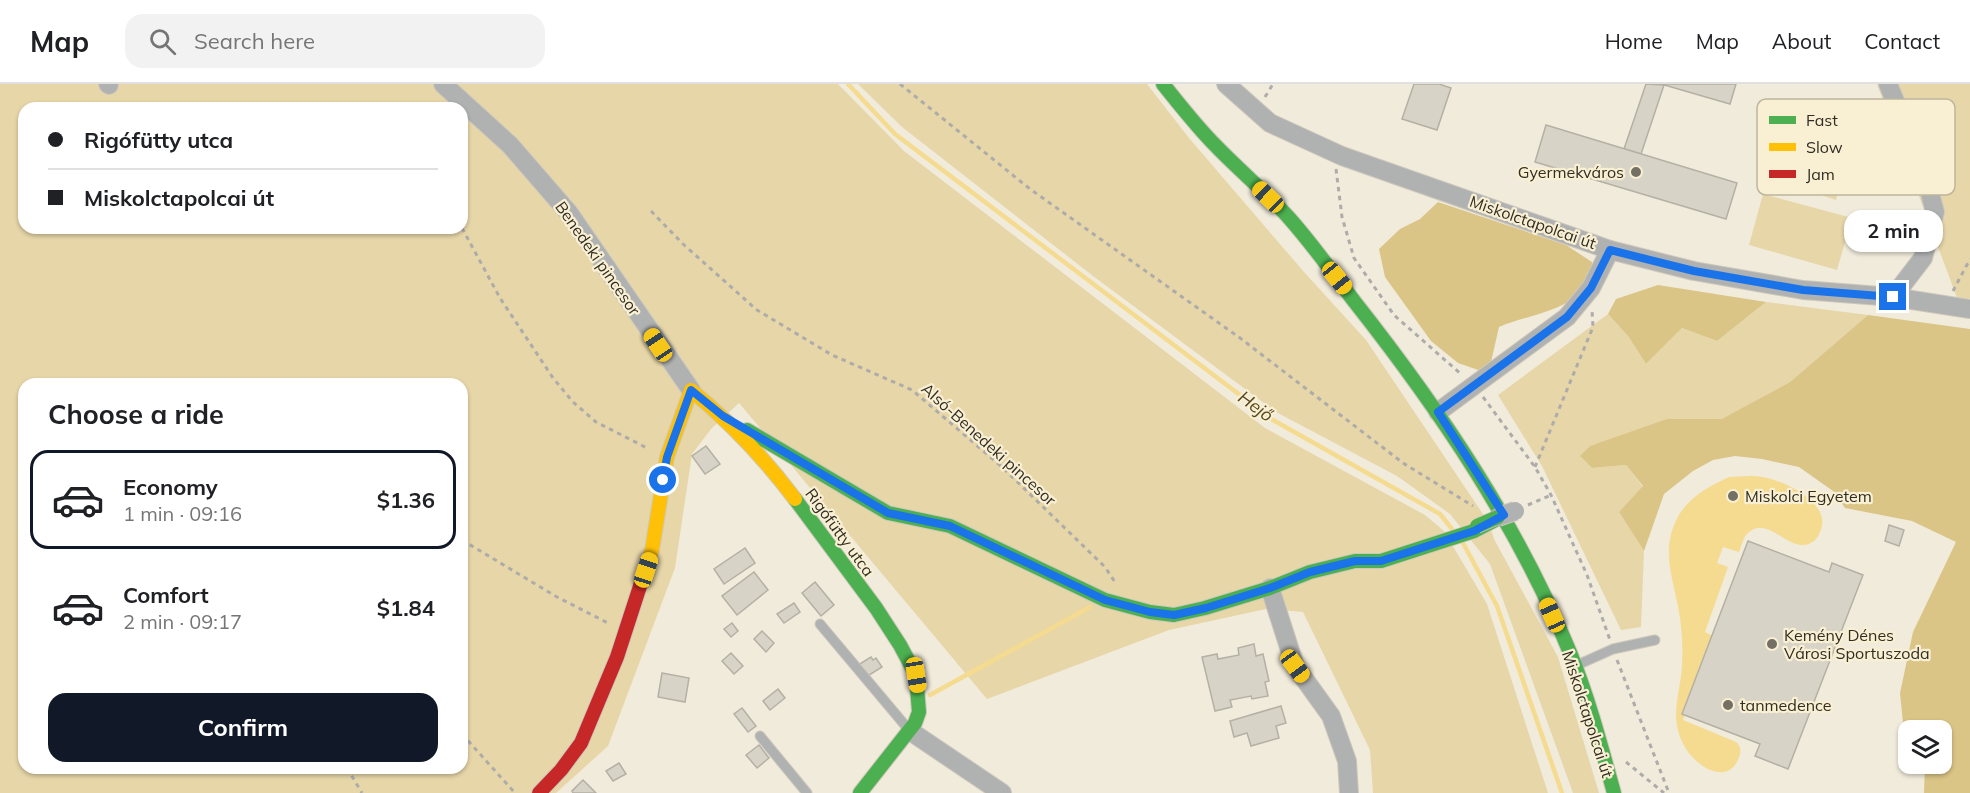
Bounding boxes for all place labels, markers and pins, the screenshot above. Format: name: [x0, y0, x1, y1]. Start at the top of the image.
place label: Gyermekváros: [1518, 162, 1624, 182]
marker: Gyermekváros: [1629, 165, 1643, 179]
place label: Miskolci Egyetem: [1745, 486, 1872, 506]
marker: Miskolci Egyetem: [1726, 489, 1740, 503]
place label: Kemény Dénes Városi Sportuszoda: [1784, 625, 1930, 663]
marker: Kemény Dénes Városi Sportuszoda: [1765, 637, 1779, 651]
place label: tanmedence: [1740, 695, 1831, 715]
marker: tanmedence: [1721, 698, 1735, 712]

